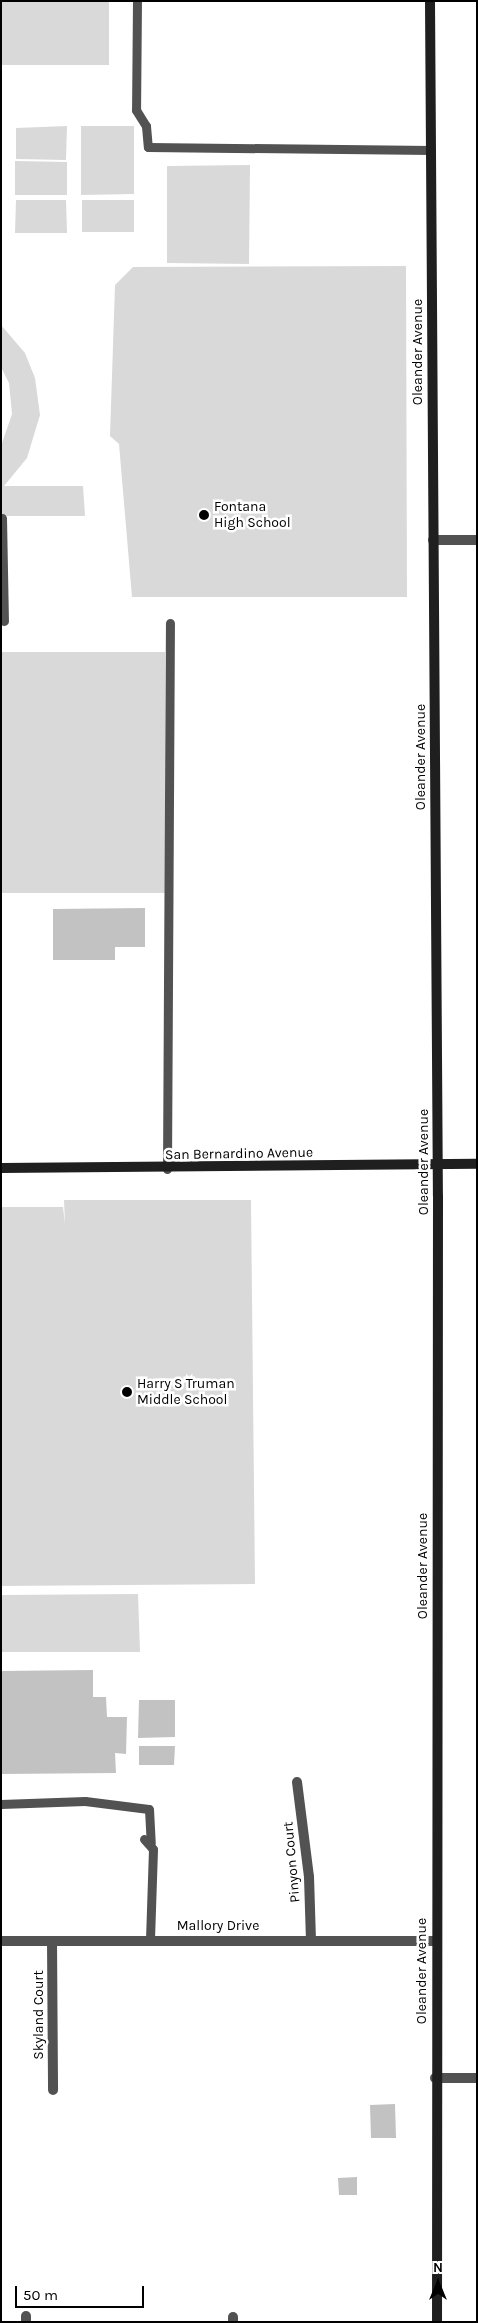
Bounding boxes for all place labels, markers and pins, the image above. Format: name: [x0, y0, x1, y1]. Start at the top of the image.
place label: Fontana High School: [214, 499, 291, 532]
marker: Fontana High School: [198, 509, 210, 521]
place label: Harry S Truman Middle School: [137, 1376, 235, 1408]
marker: Harry S Truman Middle School: [121, 1386, 133, 1398]

